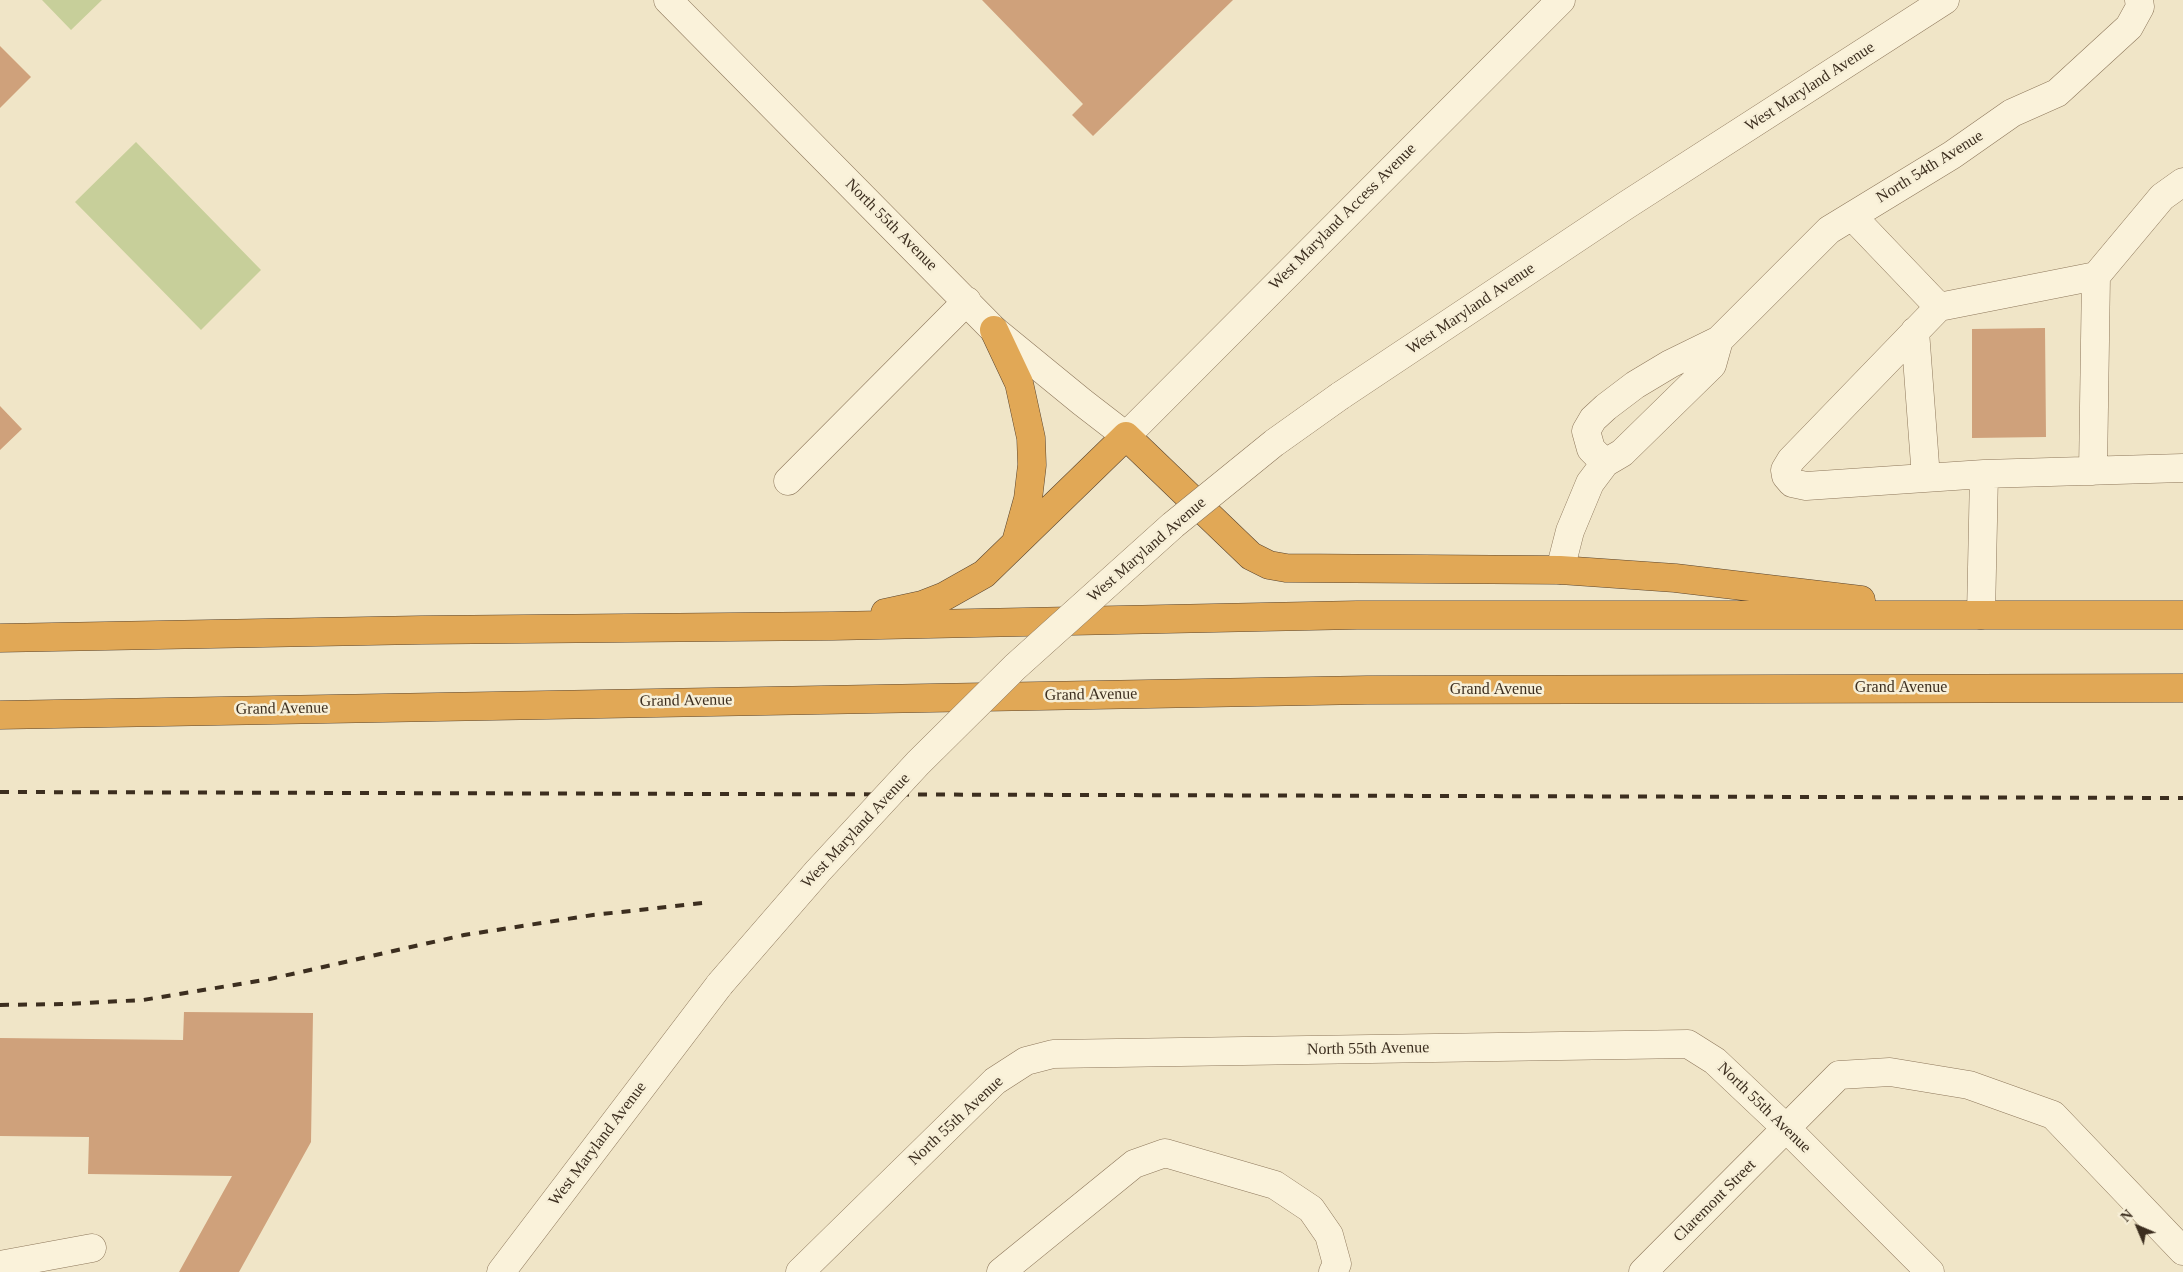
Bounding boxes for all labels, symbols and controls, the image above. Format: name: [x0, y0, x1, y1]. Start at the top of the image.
street label: West Maryland Avenue: [1742, 38, 1878, 136]
street label: North 54th Avenue: [1873, 126, 1987, 208]
street label: West Maryland Access Avenue: [1266, 140, 1420, 294]
street label: North 55th Avenue: [841, 175, 941, 275]
street label: West Maryland Avenue: [1403, 259, 1539, 359]
street label: West Maryland Avenue: [1084, 493, 1210, 607]
street label: Grand Avenue: [1855, 678, 1947, 698]
street label: Grand Avenue: [1450, 680, 1542, 700]
street label: Grand Avenue: [1045, 685, 1137, 705]
street label: Grand Avenue: [640, 691, 732, 711]
street label: Grand Avenue: [236, 699, 328, 719]
street label: West Maryland Avenue: [798, 769, 914, 893]
street label: North 55th Avenue: [1307, 1038, 1429, 1060]
street label: North 55th Avenue: [1713, 1059, 1815, 1157]
street label: North 55th Avenue: [905, 1072, 1007, 1170]
street label: West Maryland Avenue: [545, 1078, 651, 1210]
street label: Claremont Street: [1670, 1156, 1760, 1246]
north arrow: [2113, 1202, 2163, 1252]
text: N: [2118, 1207, 2136, 1225]

